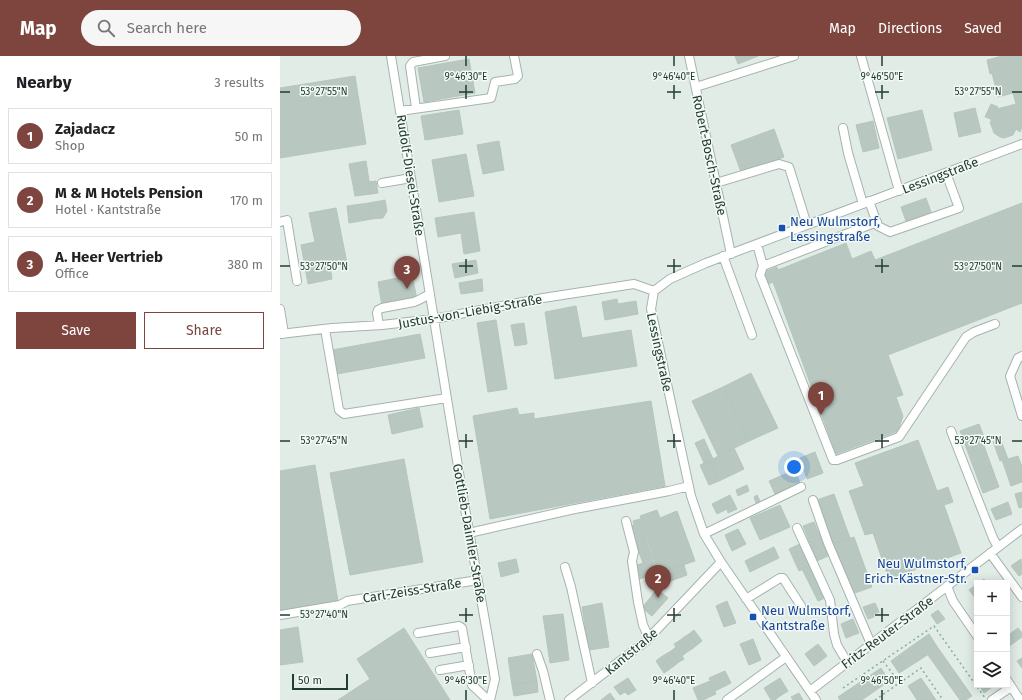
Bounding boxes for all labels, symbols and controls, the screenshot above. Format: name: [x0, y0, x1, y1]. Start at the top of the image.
search box: [81, 10, 361, 46]
text: Map: [20, 17, 57, 40]
icon: search: [95, 17, 117, 39]
text: Search here: [127, 19, 207, 37]
text: Map: [829, 20, 856, 37]
text: Directions: [878, 20, 942, 37]
text: Saved: [964, 20, 1002, 37]
text: 9°46'30"E: [445, 71, 487, 83]
text: 9°46'40"E: [653, 71, 695, 83]
text: 9°46'50"E: [861, 71, 903, 83]
text: Nearby: [16, 72, 71, 93]
text: 3 results: [214, 75, 264, 90]
text: 53°27'55"N: [300, 86, 348, 98]
text: 53°27'55"N: [954, 86, 1002, 98]
street label: Robert-Bosch-Straße: [689, 93, 730, 217]
street label: Rudolf-Diesel-Straße: [393, 113, 428, 237]
text: Zajadacz: [55, 120, 115, 138]
text: 1: [27, 129, 33, 144]
text: 50 m: [235, 129, 263, 144]
text: Shop: [55, 138, 85, 153]
street label: Lessingstraße: [900, 154, 980, 197]
text: M & M Hotels Pension: [55, 184, 203, 202]
text: 2: [27, 193, 33, 208]
text: 170 m: [230, 193, 263, 208]
text: Hotel · Kantstraße: [55, 202, 161, 217]
place label: Neu Wulmstorf, Lessingstraße: [790, 214, 880, 244]
marker: Neu Wulmstorf, Lessingstraße: [777, 223, 787, 233]
text: A. Heer Vertrieb: [55, 248, 163, 266]
pin: 3: [394, 256, 420, 289]
text: 3: [27, 257, 33, 272]
text: 380 m: [228, 257, 263, 272]
text: 53°27'50"N: [300, 261, 348, 273]
text: 53°27'50"N: [954, 261, 1002, 273]
text: Office: [55, 266, 89, 281]
street label: Justus-von-Liebig-Straße: [397, 291, 543, 332]
street label: Lessingstraße: [644, 311, 675, 393]
button: Save: [16, 312, 136, 349]
button: Share: [144, 312, 264, 349]
pin: 1: [808, 382, 834, 415]
text: 53°27'45"N: [300, 435, 348, 447]
text: 53°27'45"N: [954, 435, 1002, 447]
your location: [784, 457, 804, 477]
street label: Gottlieb-Daimler-Straße: [450, 462, 489, 604]
place label: Neu Wulmstorf, Erich-Kästner-Str.: [864, 556, 967, 586]
pin: 2: [645, 565, 671, 598]
marker: Neu Wulmstorf, Erich-Kästner-Str.: [970, 565, 980, 575]
street label: Carl-Zeiss-Straße: [362, 575, 463, 606]
map controls: [974, 580, 1010, 688]
button: +: [974, 580, 1010, 616]
street label: Fritz-Reuter-Straße: [838, 593, 936, 672]
place label: Neu Wulmstorf, Kantstraße: [761, 603, 851, 633]
text: 53°27'40"N: [300, 609, 348, 621]
marker: Neu Wulmstorf, Kantstraße: [748, 612, 758, 622]
button: −: [974, 616, 1010, 652]
street label: Kantstraße: [602, 625, 661, 678]
button: layers: [974, 652, 1010, 688]
scale bar: [292, 672, 348, 691]
text: 50 m: [298, 674, 322, 687]
text: 9°46'30"E: [445, 675, 487, 687]
text: 9°46'40"E: [653, 675, 695, 687]
text: 9°46'50"E: [861, 675, 903, 687]

